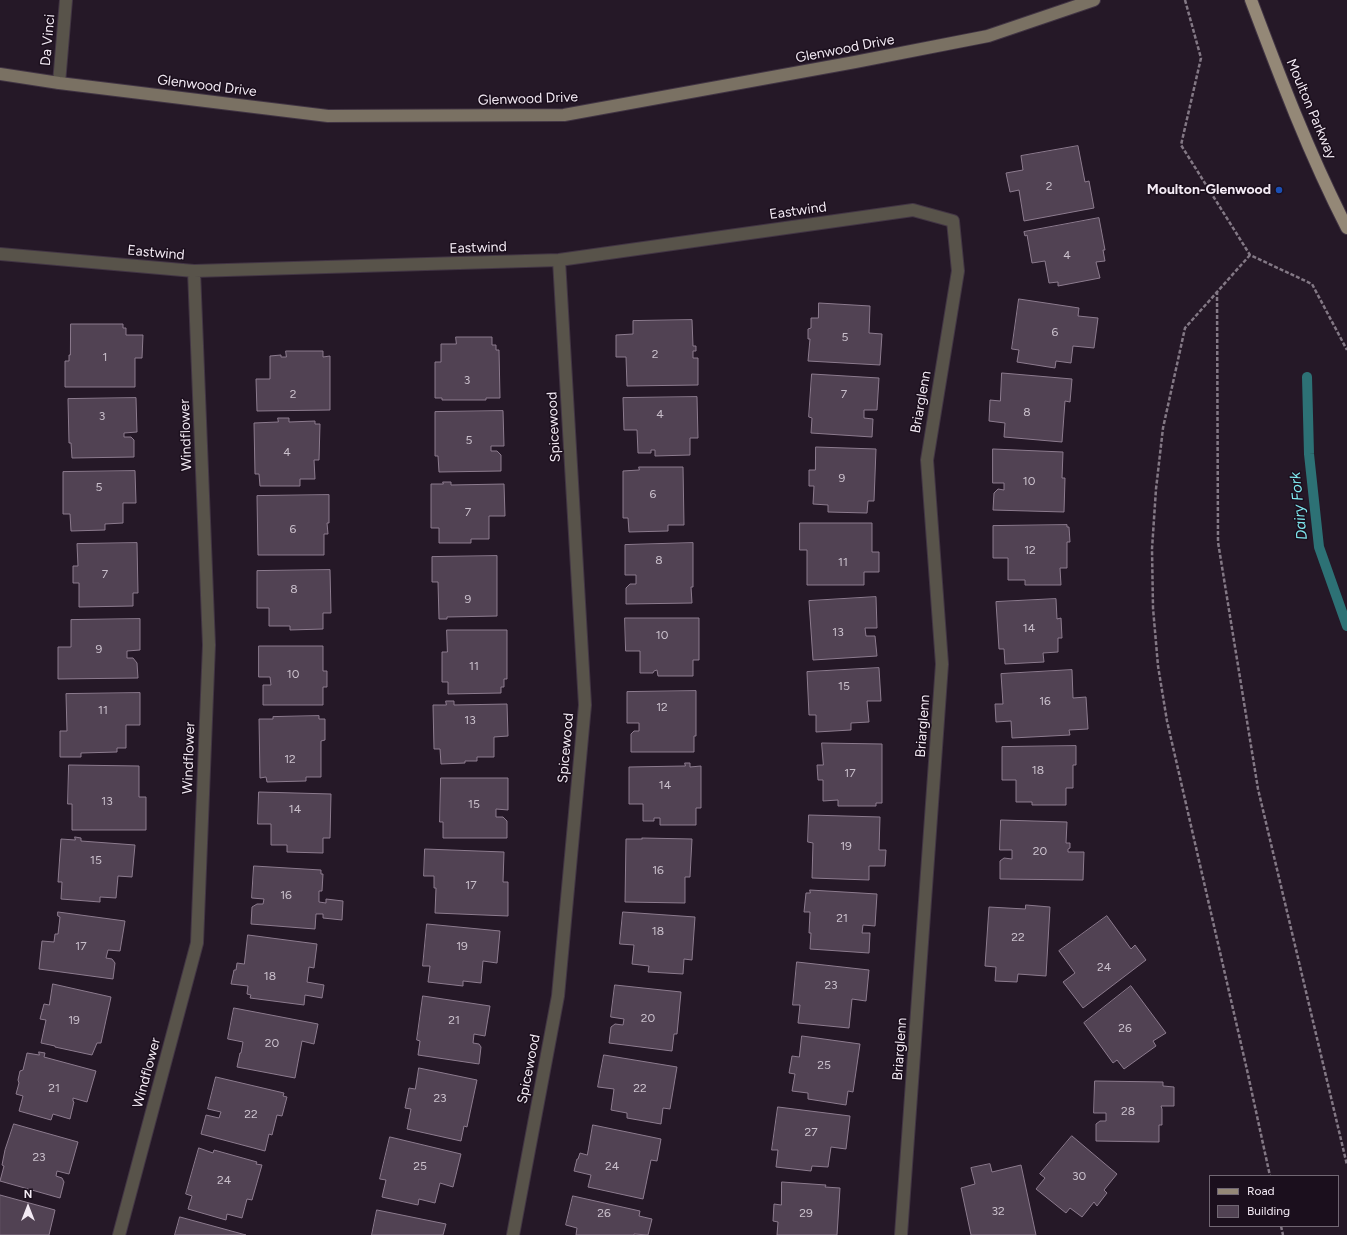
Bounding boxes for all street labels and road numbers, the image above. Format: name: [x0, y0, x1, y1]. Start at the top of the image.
street label: Da Vinci: [37, 13, 59, 67]
street label: Glenwood Drive: [794, 31, 896, 67]
street label: Moulton Parkway: [1282, 56, 1340, 162]
street label: Glenwood Drive: [156, 72, 258, 100]
street label: Glenwood Drive: [478, 89, 578, 109]
street label: Eastwind: [768, 199, 828, 223]
street label: Eastwind: [449, 239, 507, 257]
street label: Eastwind: [127, 242, 185, 264]
street label: Briarglenn: [907, 370, 935, 434]
street label: Spicewood: [544, 391, 564, 463]
street label: Windflower: [176, 399, 196, 471]
street label: Briarglenn: [912, 694, 934, 758]
street label: Spicewood: [555, 712, 577, 784]
street label: Windflower: [179, 722, 199, 794]
street label: Briarglenn: [889, 1017, 911, 1081]
street label: Spicewood: [514, 1033, 544, 1105]
street label: Windflower: [130, 1036, 164, 1110]

